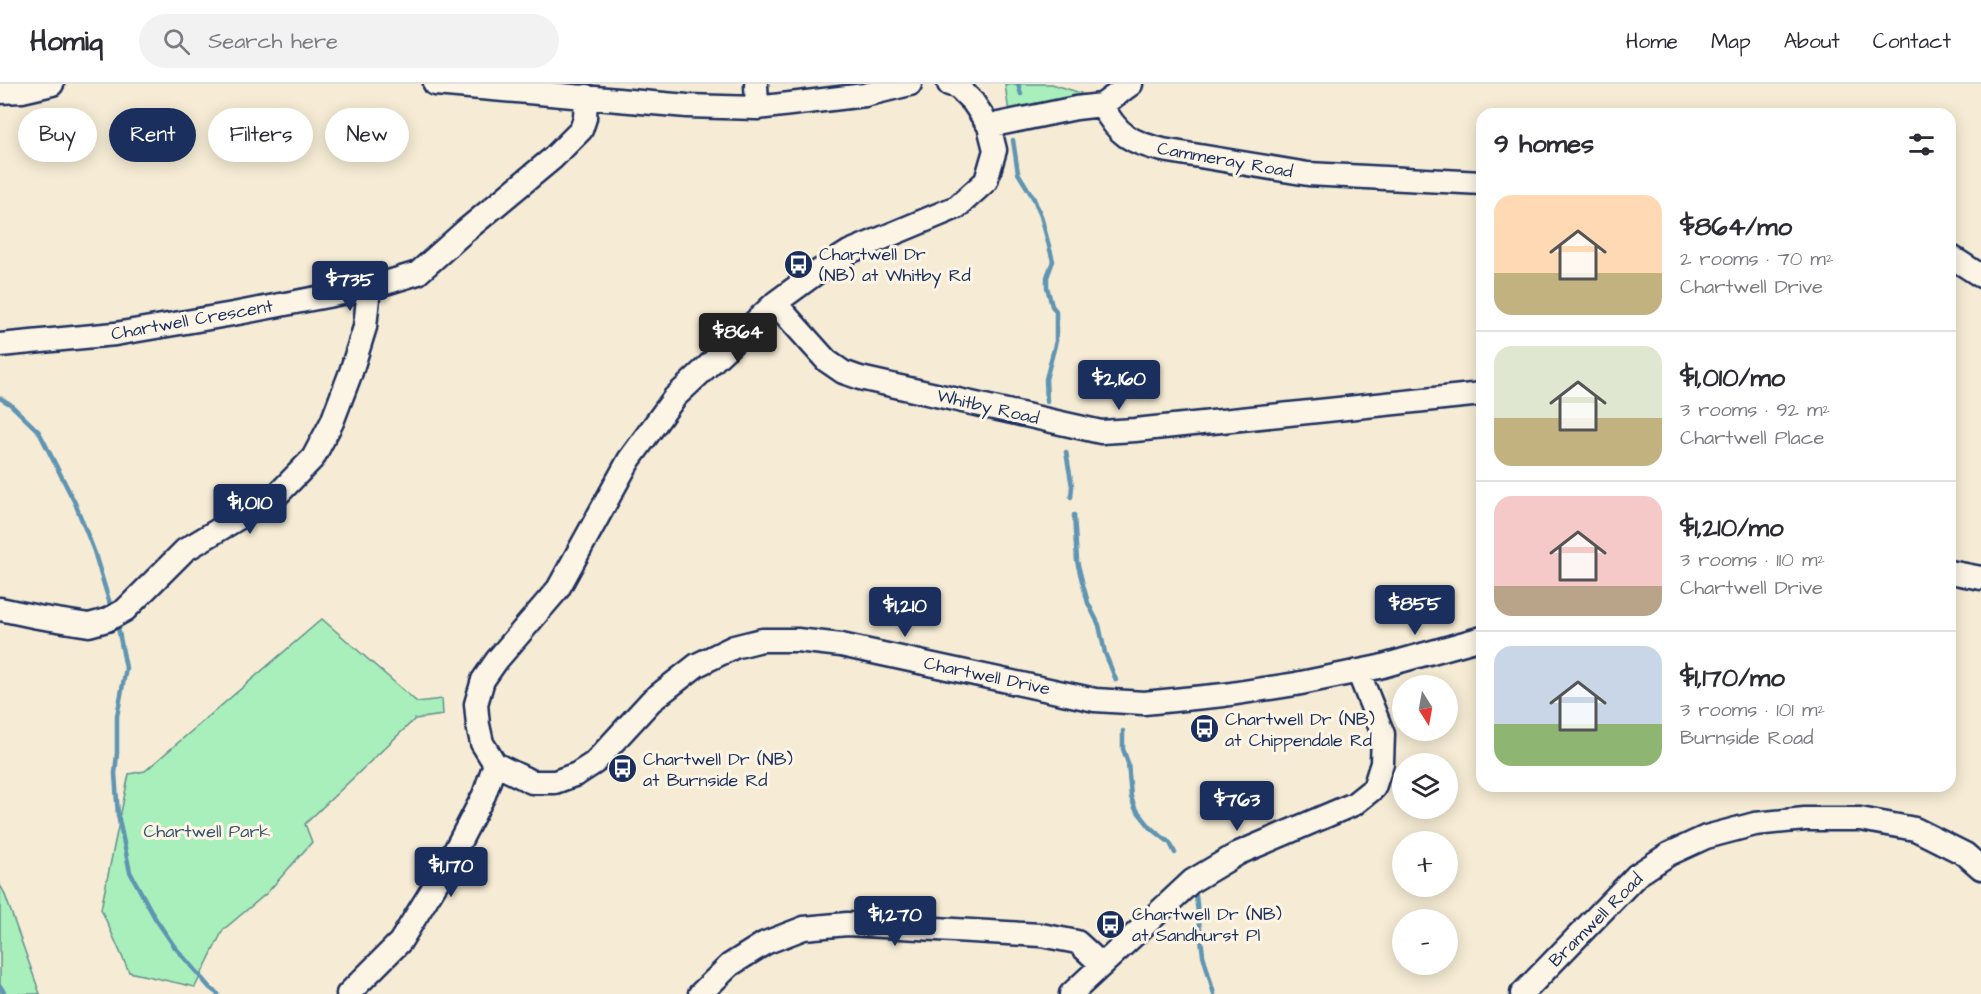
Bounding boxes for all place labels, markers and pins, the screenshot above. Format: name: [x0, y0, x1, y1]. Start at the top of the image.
place label: Chartwell Dr (NB) at Whitby Rd: [819, 242, 971, 289]
bus stop icon: Chartwell Dr (NB) at Whitby Rd: [782, 248, 814, 280]
pin: $735: [314, 261, 386, 312]
pin: $864: [702, 313, 774, 364]
pin: $2,160: [1070, 360, 1168, 411]
pin: $1,010: [201, 484, 299, 535]
pin: $855: [1379, 585, 1451, 636]
pin: $1,210: [856, 587, 954, 638]
place label: Chartwell Dr (NB) at Chippendale Rd: [1225, 707, 1375, 753]
bus stop icon: Chartwell Dr (NB) at Chippendale Rd: [1188, 713, 1220, 745]
place label: Chartwell Dr (NB) at Burnside Rd: [643, 747, 793, 793]
bus stop icon: Chartwell Dr (NB) at Burnside Rd: [606, 753, 638, 785]
pin: $763: [1201, 781, 1273, 832]
pin: $1,170: [402, 847, 500, 898]
pin: $1,270: [846, 896, 944, 947]
place label: Chartwell Dr (NB) at Sandhurst Pl: [1132, 902, 1282, 948]
bus stop icon: Chartwell Dr (NB) at Sandhurst Pl: [1095, 908, 1127, 940]

